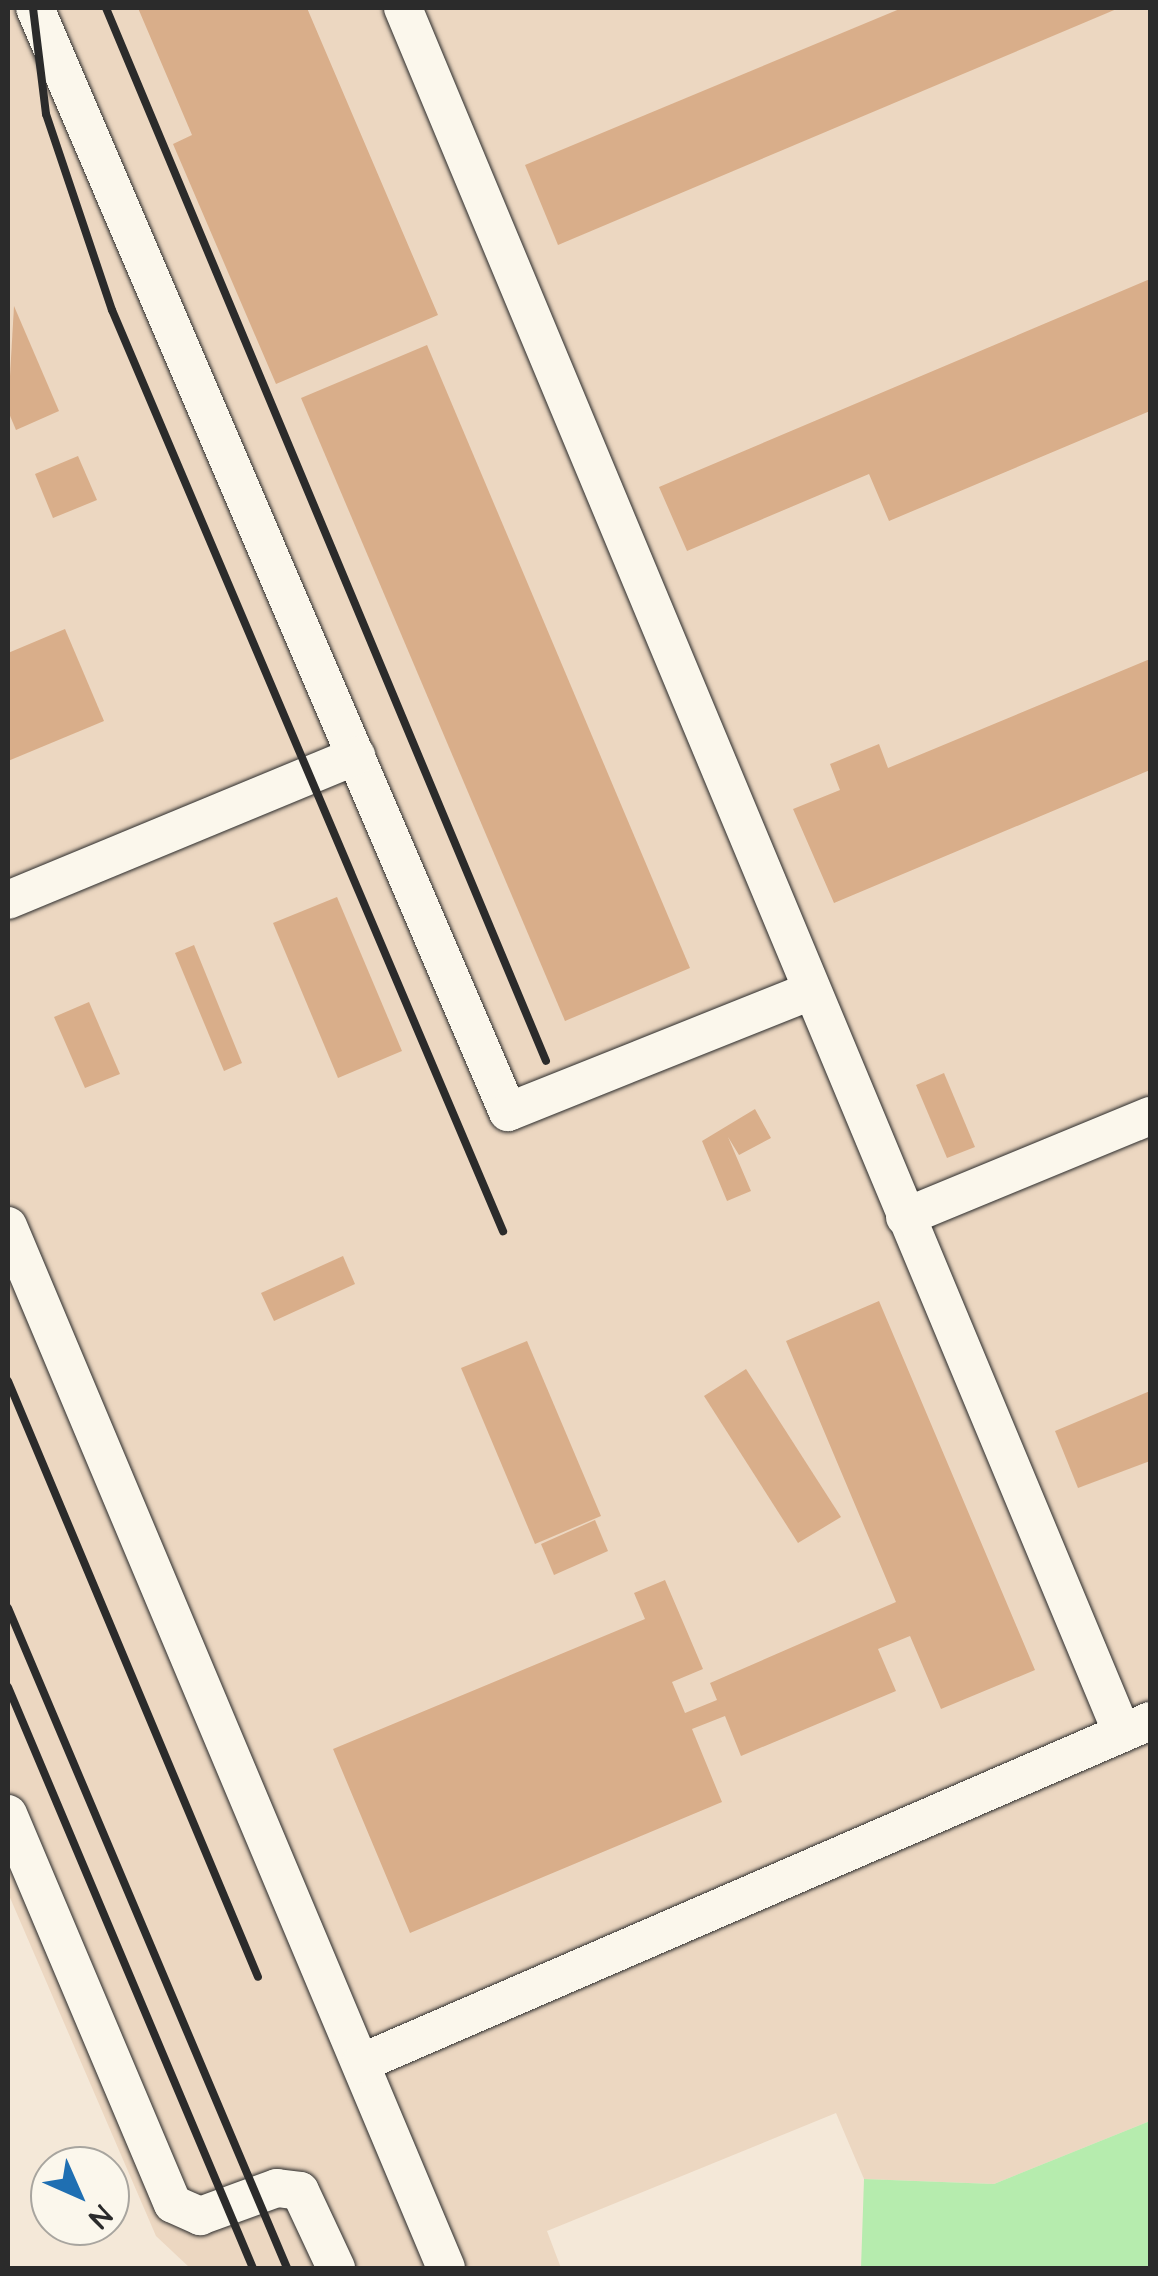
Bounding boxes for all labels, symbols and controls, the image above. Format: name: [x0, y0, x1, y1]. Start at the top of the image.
north arrow: [30, 2146, 130, 2246]
text: N: [80, 2196, 120, 2236]

